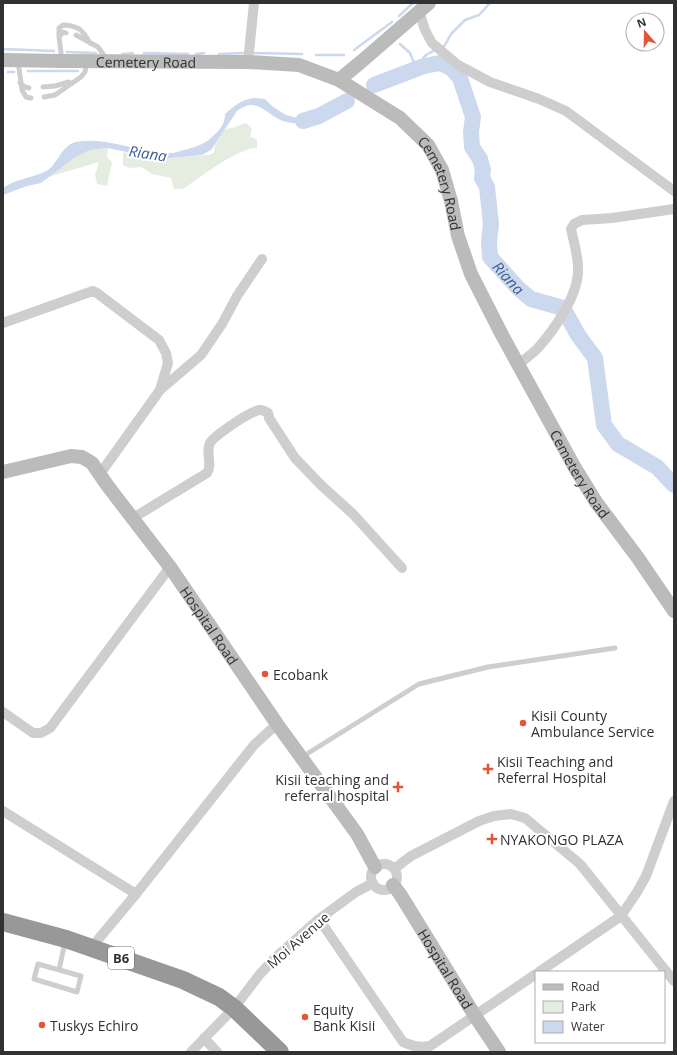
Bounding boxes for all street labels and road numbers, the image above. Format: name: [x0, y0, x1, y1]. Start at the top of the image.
street label: Cemetery Road: [96, 52, 196, 71]
street label: Cemetery Road: [414, 131, 466, 232]
street label: Cemetery Road: [546, 426, 614, 522]
street label: Hospital Road: [176, 582, 243, 668]
street label: Moi Avenue: [263, 908, 333, 972]
street label: Hospital Road: [414, 925, 478, 1012]
road number: B6: [108, 947, 134, 969]

